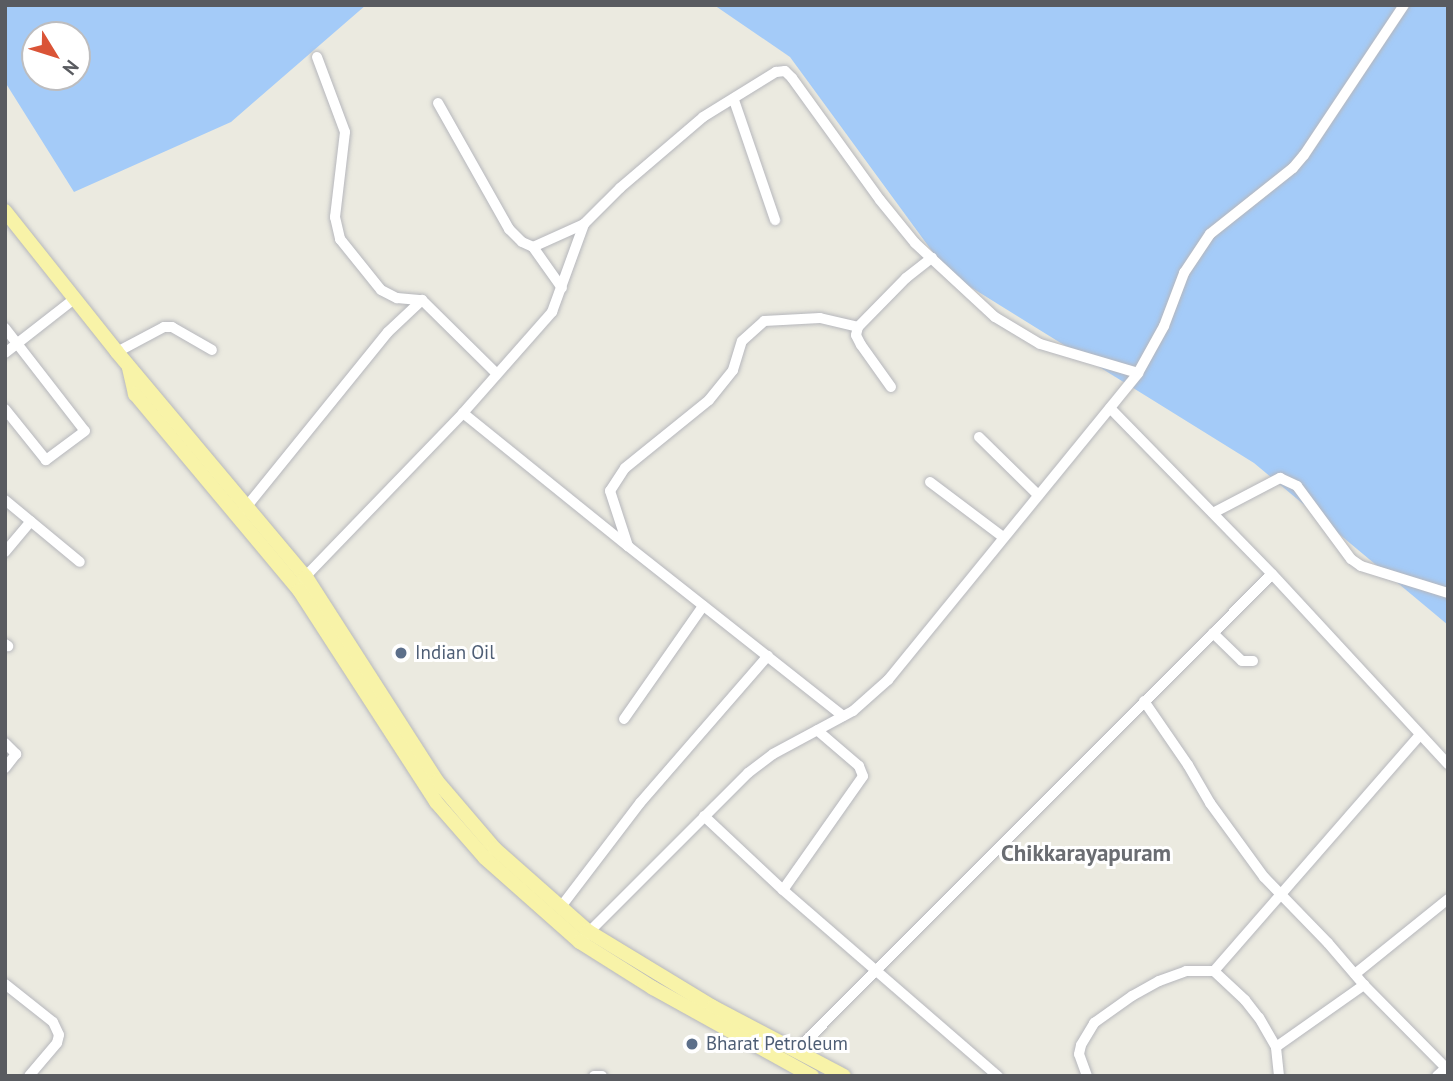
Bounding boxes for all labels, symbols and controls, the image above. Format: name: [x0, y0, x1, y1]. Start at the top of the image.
north arrow: [21, 21, 91, 91]
text: N: [58, 55, 84, 80]
place label: Indian Oil: [415, 642, 495, 664]
marker: Indian Oil: [393, 645, 409, 661]
district label: Chikkarayapuram: [1001, 839, 1171, 867]
place label: Bharat Petroleum: [706, 1033, 848, 1055]
marker: Bharat Petroleum: [684, 1036, 700, 1052]

